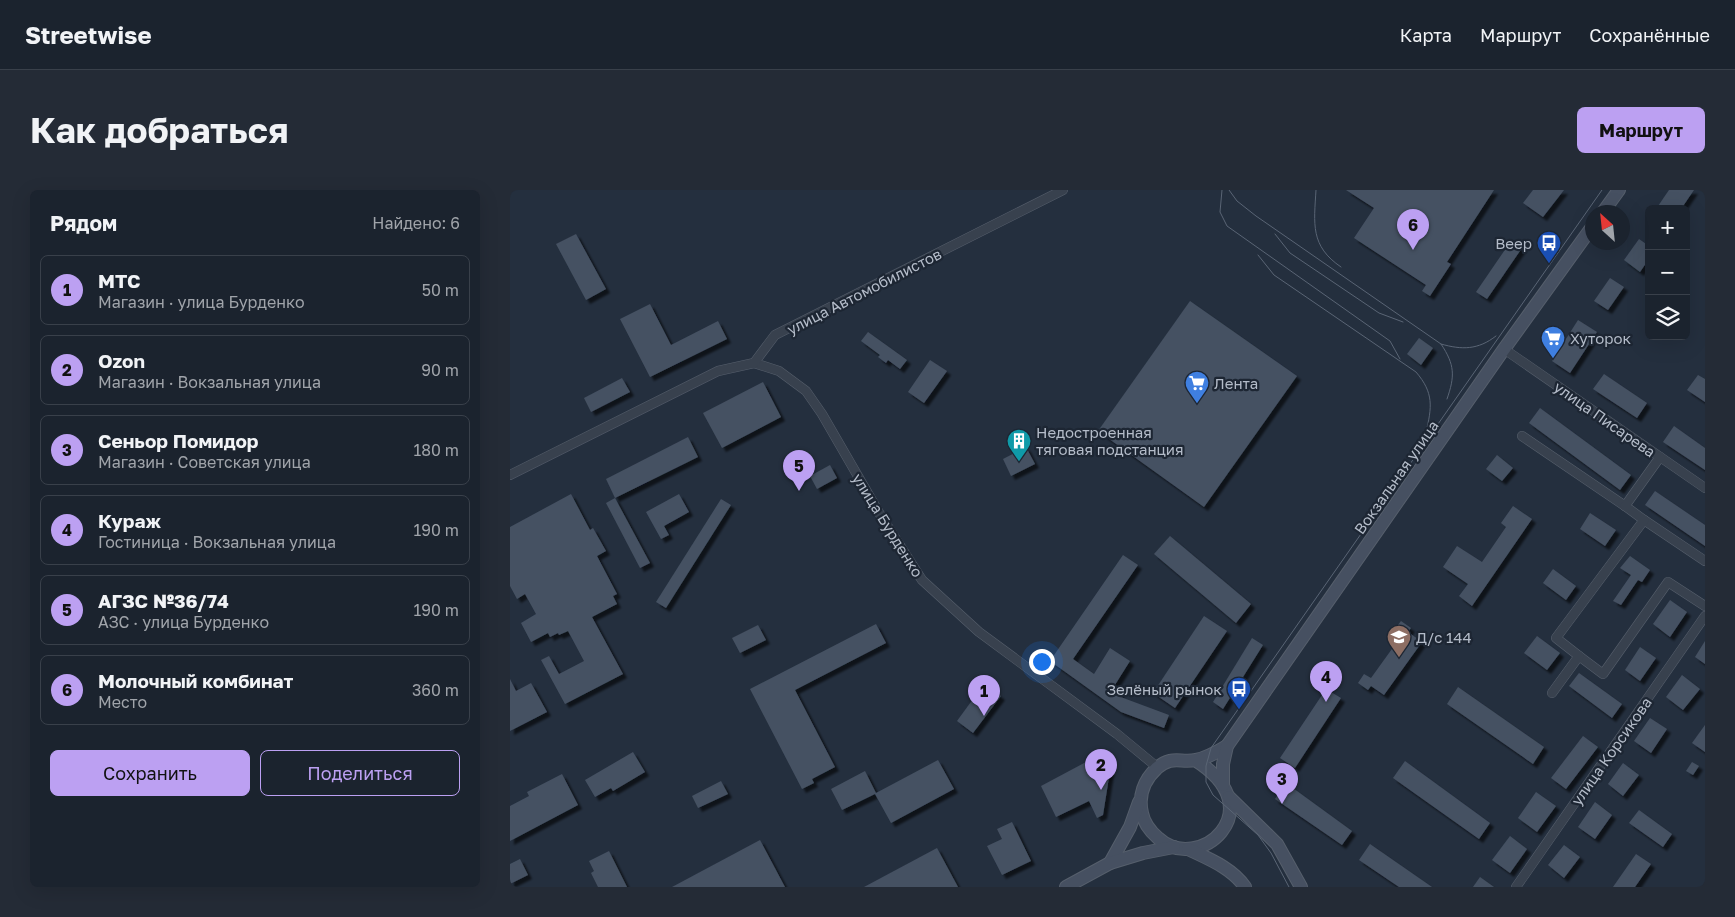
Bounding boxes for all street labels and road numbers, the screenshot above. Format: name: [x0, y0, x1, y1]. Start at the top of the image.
street label: улица Автомобилистов: [784, 244, 944, 338]
street label: улица Писарева: [1551, 377, 1659, 461]
street label: Вокзальная улица: [1350, 417, 1442, 537]
street label: улица Бурденко: [849, 470, 927, 580]
street label: улица Корсикова: [1567, 694, 1655, 808]

